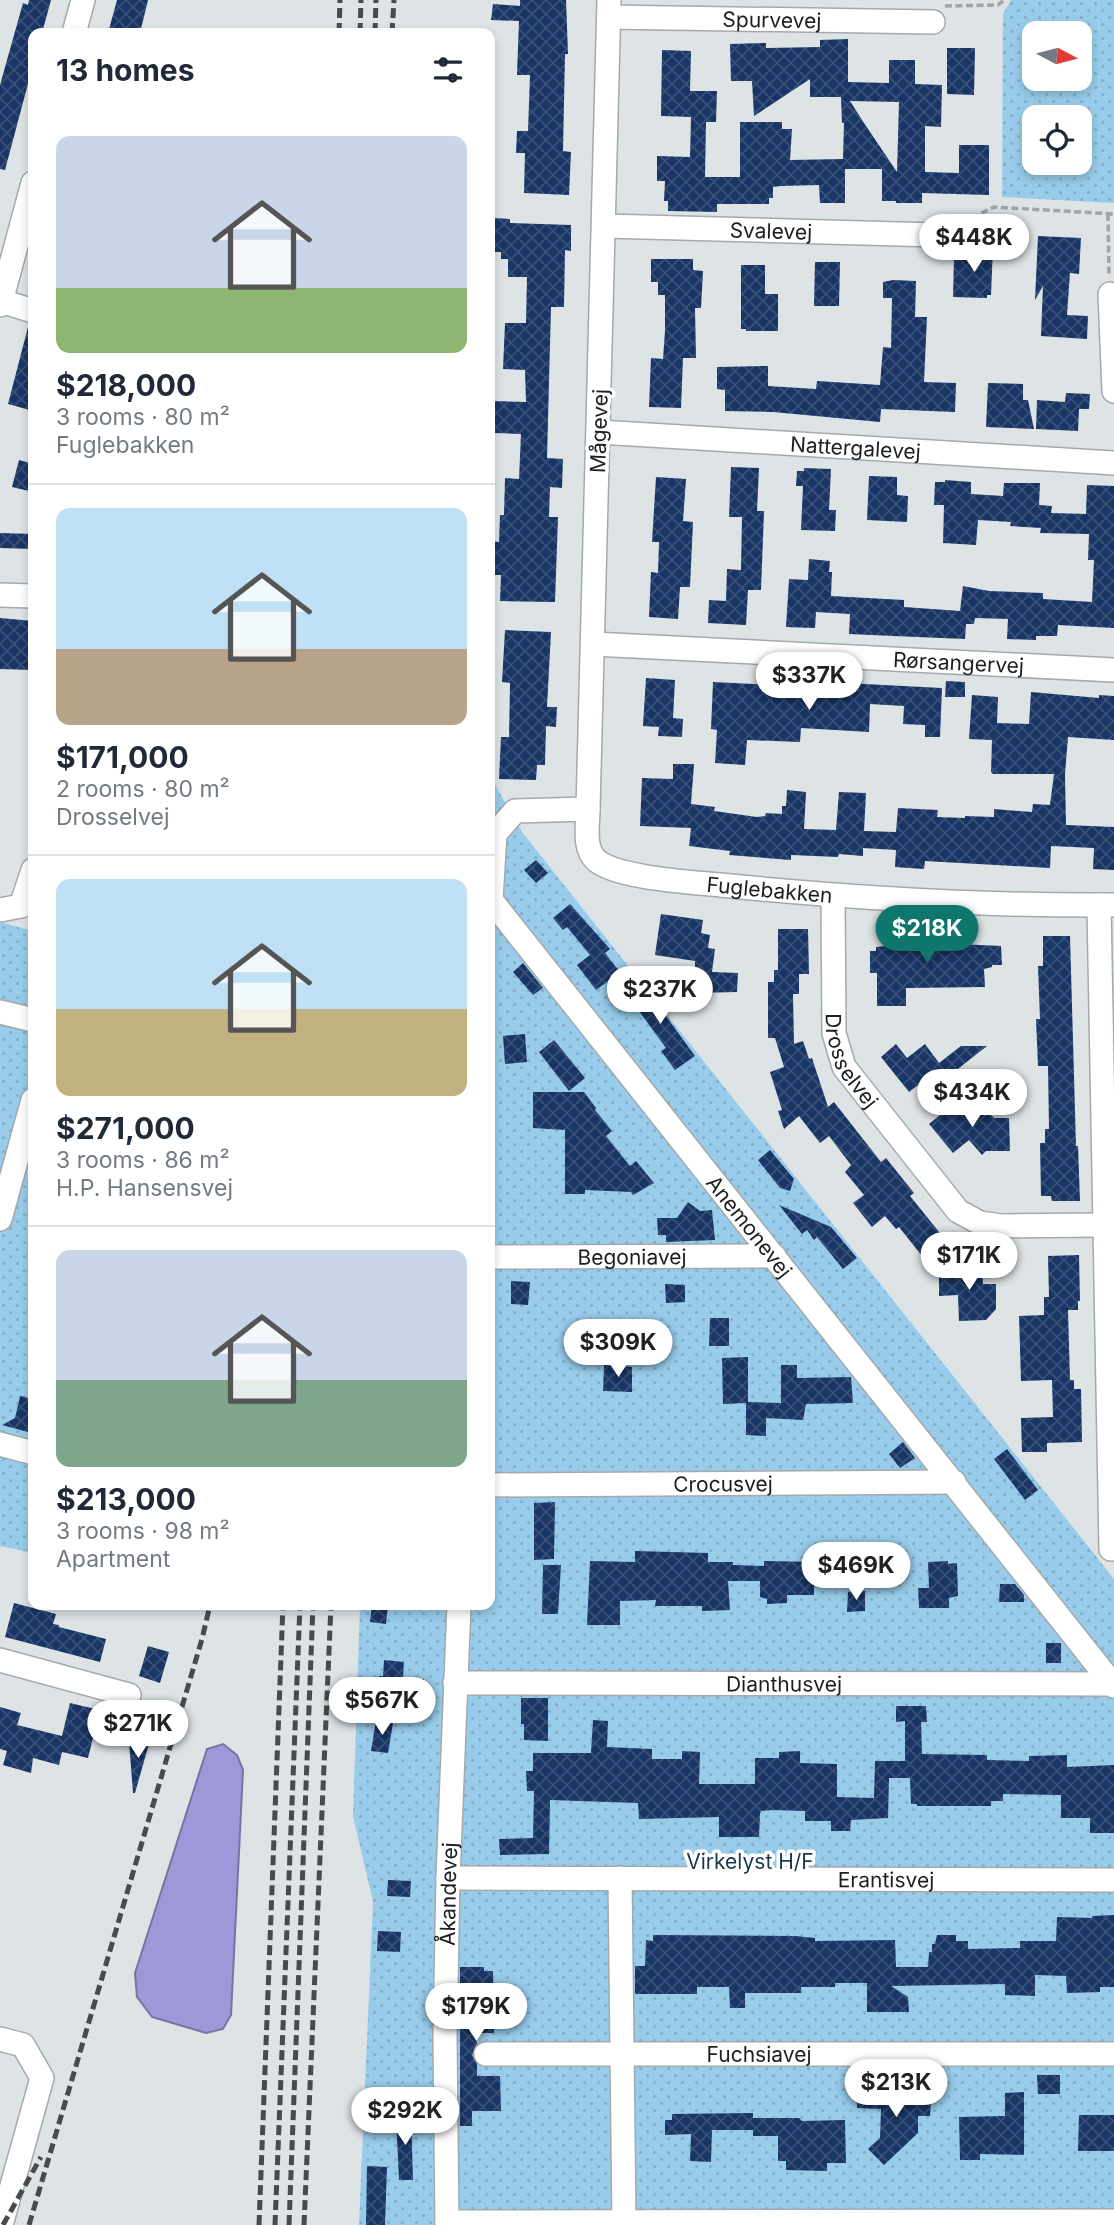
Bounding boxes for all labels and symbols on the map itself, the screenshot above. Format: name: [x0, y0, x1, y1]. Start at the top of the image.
street label: Spurvevej: [722, 6, 822, 33]
north arrow: [1022, 21, 1092, 91]
pin: $448K: [925, 215, 1023, 274]
street label: Svalevej: [729, 217, 813, 244]
street label: Mågevej: [585, 388, 613, 474]
street label: Nattergalevej: [789, 431, 922, 464]
street label: Rørsangervej: [892, 646, 1025, 678]
pin: $337K: [760, 652, 858, 712]
street label: Fuglebakken: [705, 871, 834, 907]
pin: $218K: [878, 906, 976, 965]
pin: $237K: [611, 967, 709, 1026]
street label: Drosselvej: [821, 1013, 884, 1113]
pin: $434K: [923, 1070, 1021, 1129]
street label: Anemonevej: [702, 1170, 798, 1282]
pin: $171K: [920, 1232, 1018, 1292]
street label: Begoniavej: [577, 1244, 687, 1269]
pin: $309K: [569, 1320, 667, 1379]
street label: Crocusvej: [673, 1471, 773, 1496]
pin: $469K: [807, 1542, 905, 1602]
street label: Dianthusvej: [726, 1671, 842, 1696]
pin: $567K: [333, 1678, 431, 1737]
pin: $271K: [89, 1700, 187, 1760]
street label: Åkandevej: [432, 1842, 462, 1946]
park label: Virkelyst H/F: [686, 1849, 814, 1874]
street label: Erantisvej: [838, 1867, 934, 1892]
pin: $179K: [427, 1983, 525, 2043]
street label: Fuchsiavej: [707, 2042, 811, 2067]
pin: $213K: [847, 2060, 945, 2119]
pin: $292K: [356, 2088, 454, 2147]

